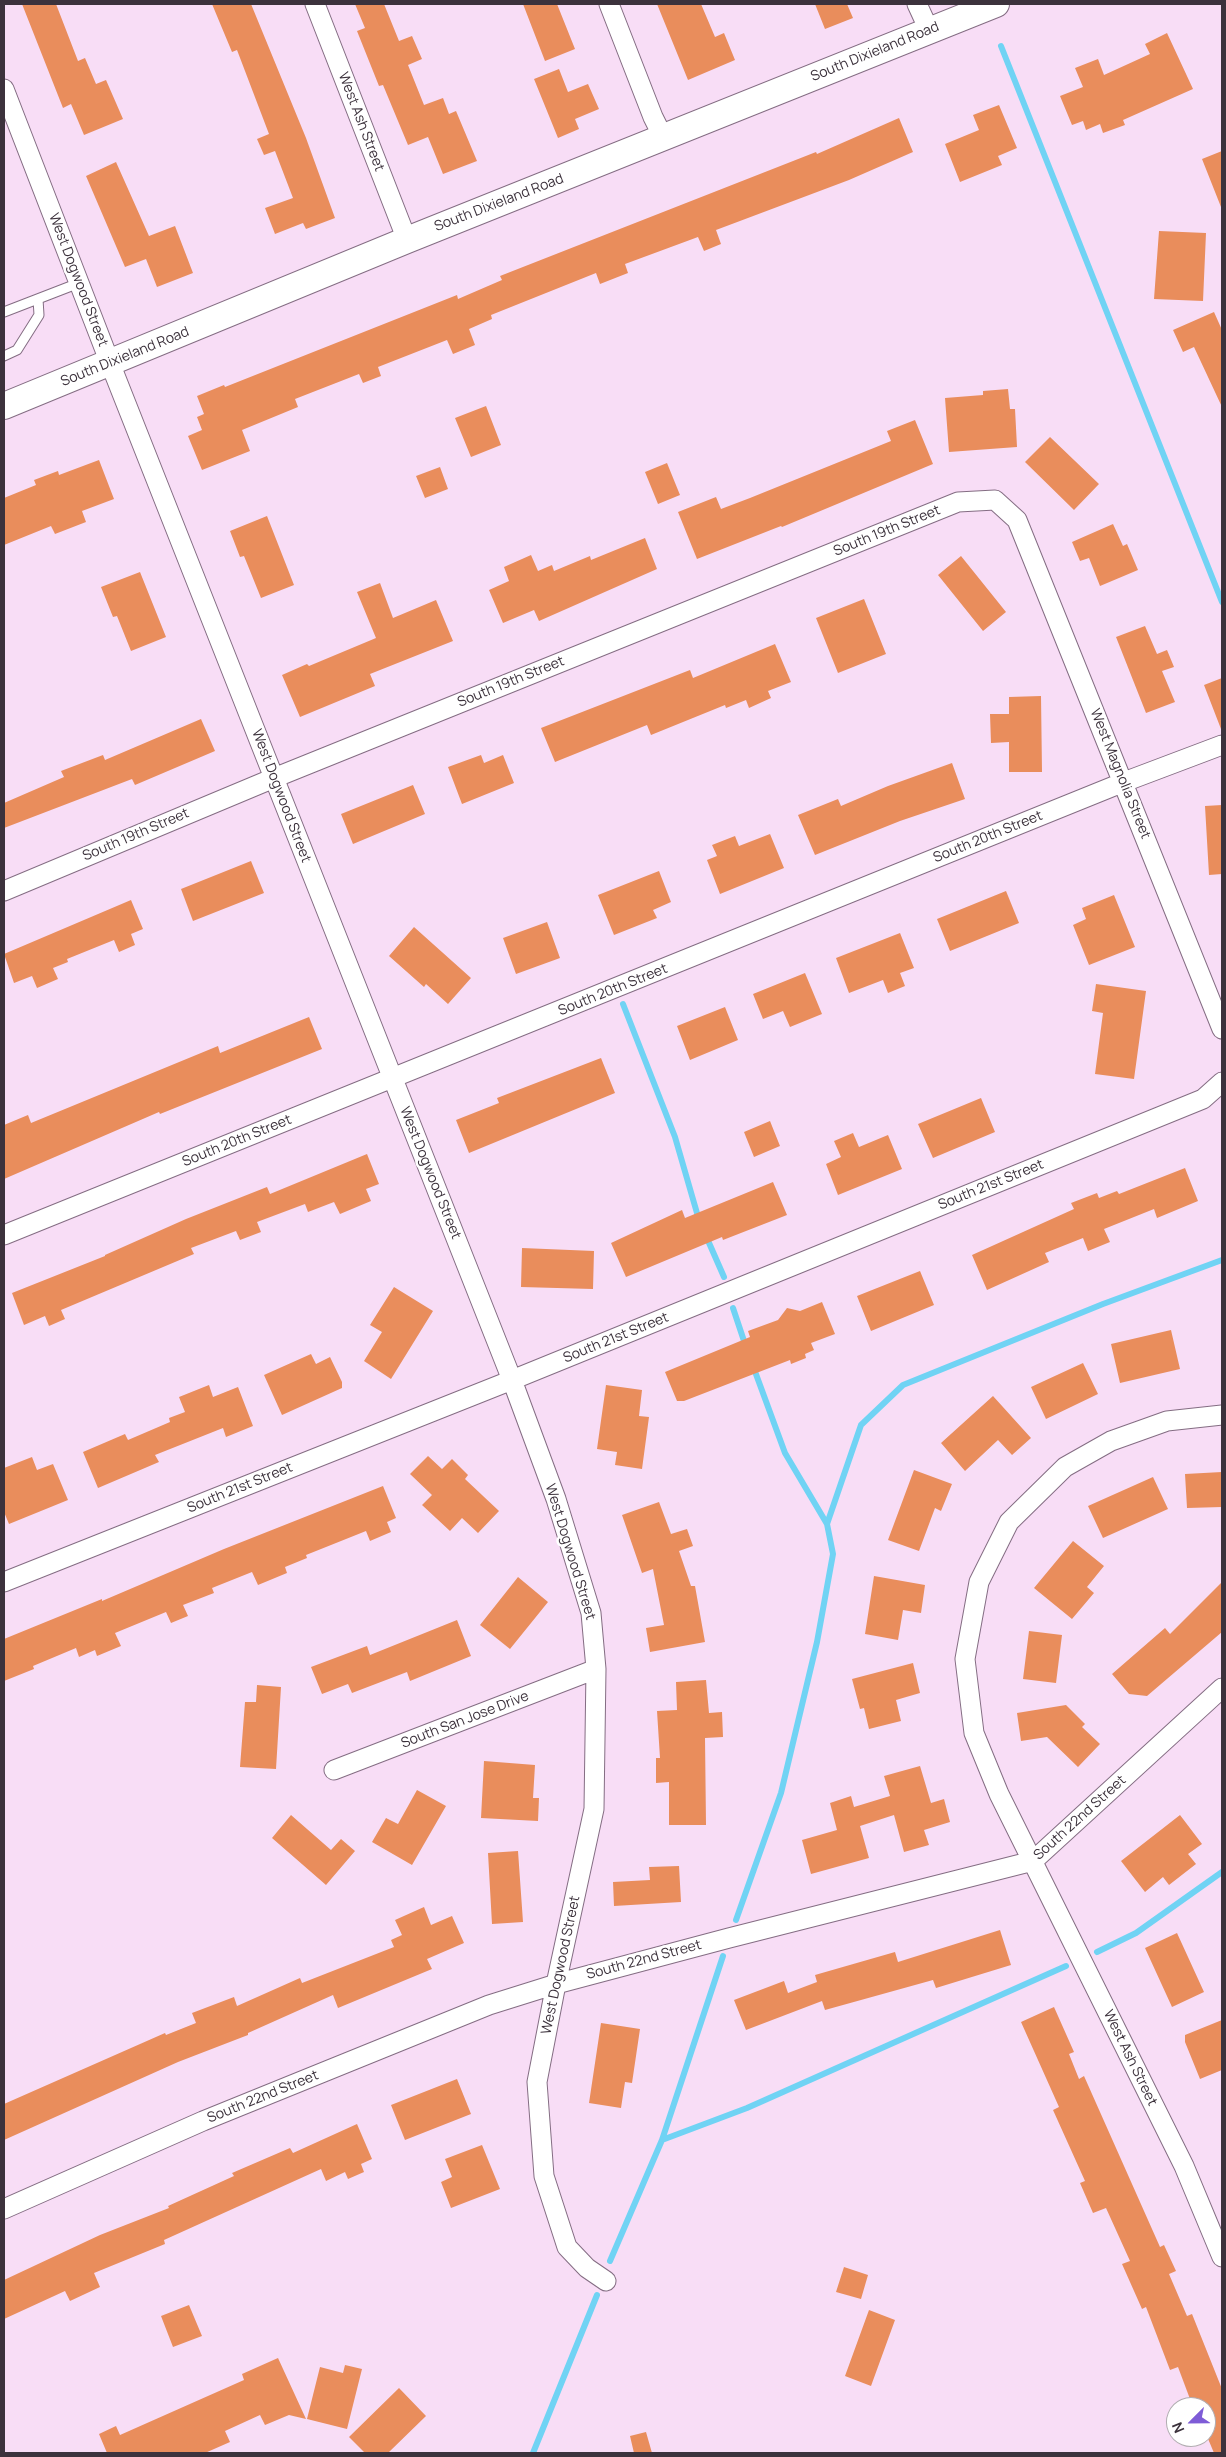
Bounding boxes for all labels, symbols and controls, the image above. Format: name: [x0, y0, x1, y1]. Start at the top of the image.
street label: South Dixieland Road: [808, 19, 942, 85]
street label: West Ash Street: [334, 70, 388, 174]
street label: South Dixieland Road: [432, 171, 566, 235]
street label: West Dogwood Street: [45, 211, 111, 349]
street label: South Dixieland Road: [58, 324, 192, 390]
street label: South 19th Street: [831, 502, 943, 560]
street label: South 19th Street: [455, 653, 567, 711]
street label: West Magnolia Street: [1086, 707, 1154, 841]
street label: West Dogwood Street: [248, 727, 314, 865]
street label: South 19th Street: [80, 805, 192, 865]
street label: South 20th Street: [931, 807, 1045, 867]
street label: South 20th Street: [556, 960, 670, 1020]
street label: West Dogwood Street: [396, 1104, 464, 1242]
street label: South 20th Street: [180, 1111, 294, 1171]
street label: South 21st Street: [936, 1156, 1046, 1214]
street label: South 21st Street: [561, 1309, 671, 1367]
street label: South 21st Street: [185, 1459, 295, 1517]
street label: West Dogwood Street: [541, 1482, 599, 1622]
street label: South San Jose Drive: [399, 1688, 531, 1752]
street label: South 22nd Street: [1030, 1772, 1130, 1864]
street label: West Dogwood Street: [538, 1894, 584, 2036]
street label: South 22nd Street: [585, 1937, 703, 1983]
street label: West Ash Street: [1100, 2007, 1160, 2109]
street label: South 22nd Street: [205, 2067, 321, 2127]
north arrow: [1166, 2397, 1216, 2447]
text: N: [1167, 2419, 1188, 2436]

